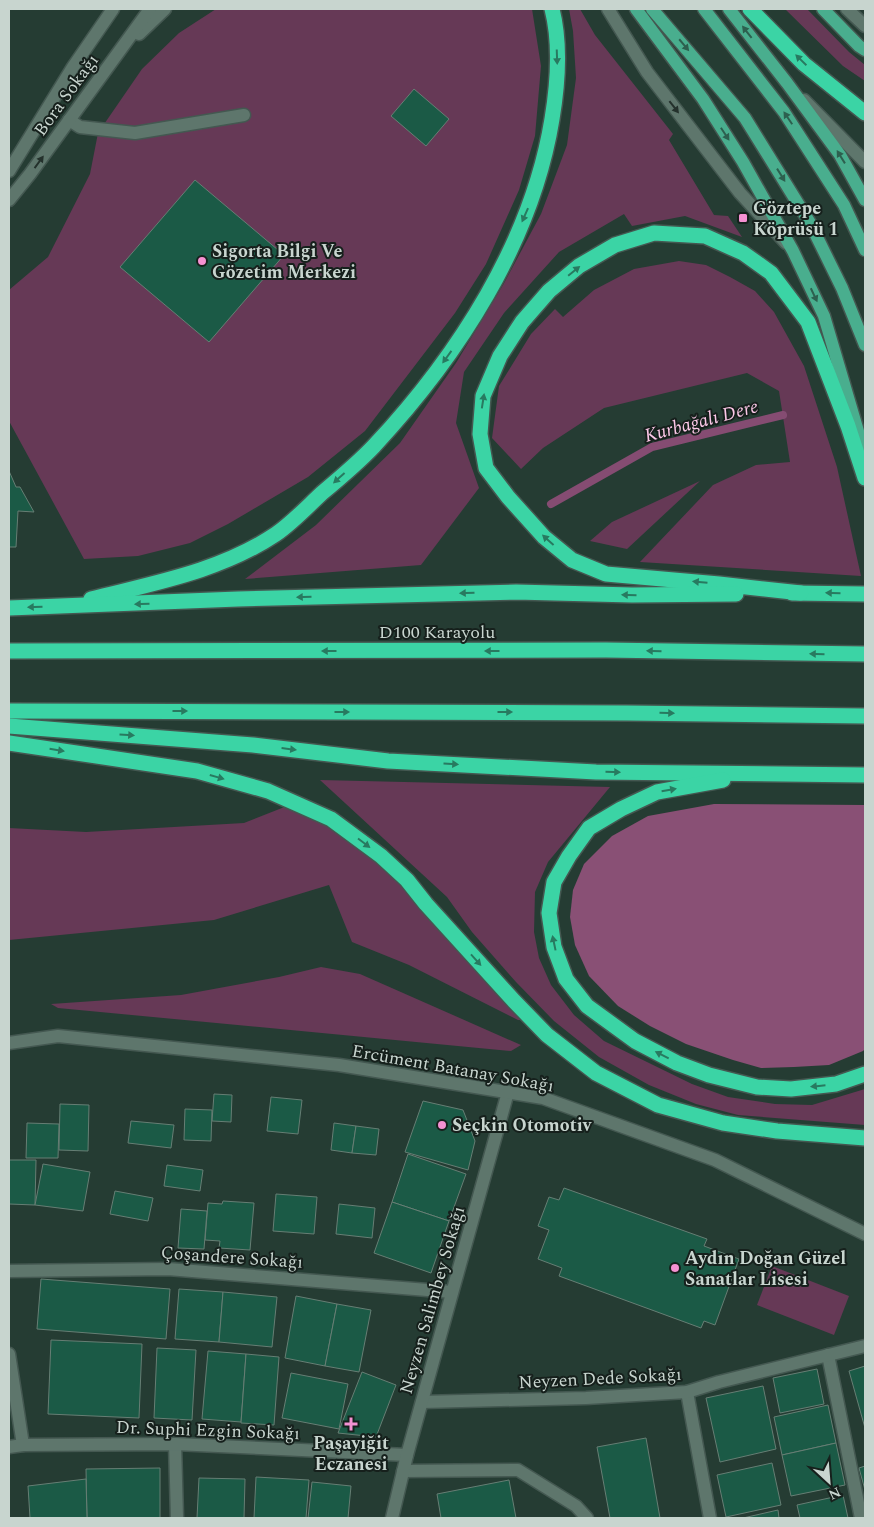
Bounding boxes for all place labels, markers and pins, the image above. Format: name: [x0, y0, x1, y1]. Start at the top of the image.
place label: Göztepe Köprüsü 1: [753, 195, 838, 243]
marker: Göztepe Köprüsü 1: [737, 212, 749, 224]
place label: Sigorta Bilgi Ve Gözetim Merkezi: [212, 238, 356, 286]
marker: Sigorta Bilgi Ve Gözetim Merkezi: [196, 255, 208, 267]
place label: Seçkin Otomotiv: [452, 1112, 593, 1139]
marker: Seçkin Otomotiv: [436, 1119, 448, 1131]
place label: Aydın Doğan Güzel Sanatlar Lisesi: [685, 1245, 846, 1293]
marker: Aydın Doğan Güzel Sanatlar Lisesi: [669, 1262, 681, 1274]
marker: Paşayiğit Eczanesi: [345, 1418, 357, 1430]
place label: Paşayiğit Eczanesi: [313, 1430, 389, 1478]

